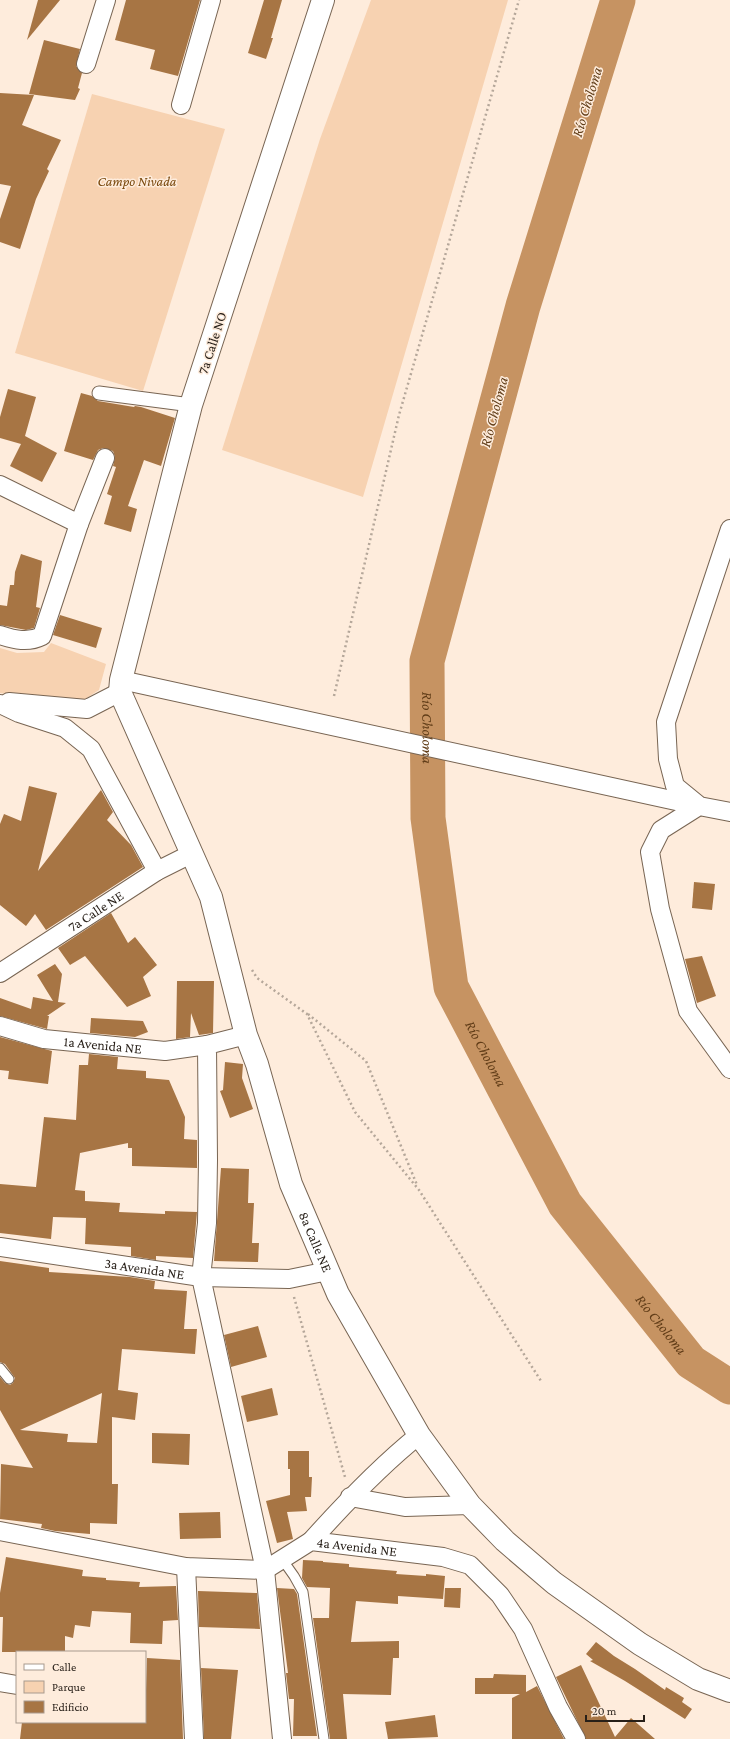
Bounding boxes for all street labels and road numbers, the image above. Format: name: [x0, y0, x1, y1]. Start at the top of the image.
street label: 7a Calle NO: [194, 310, 230, 376]
street label: 7a Calle NE: [65, 887, 127, 935]
street label: 1a Avenida NE: [63, 1033, 143, 1057]
street label: 8a Calle NE: [296, 1209, 336, 1275]
street label: 3a Avenida NE: [103, 1255, 186, 1282]
street label: 4a Avenida NE: [316, 1534, 398, 1559]

